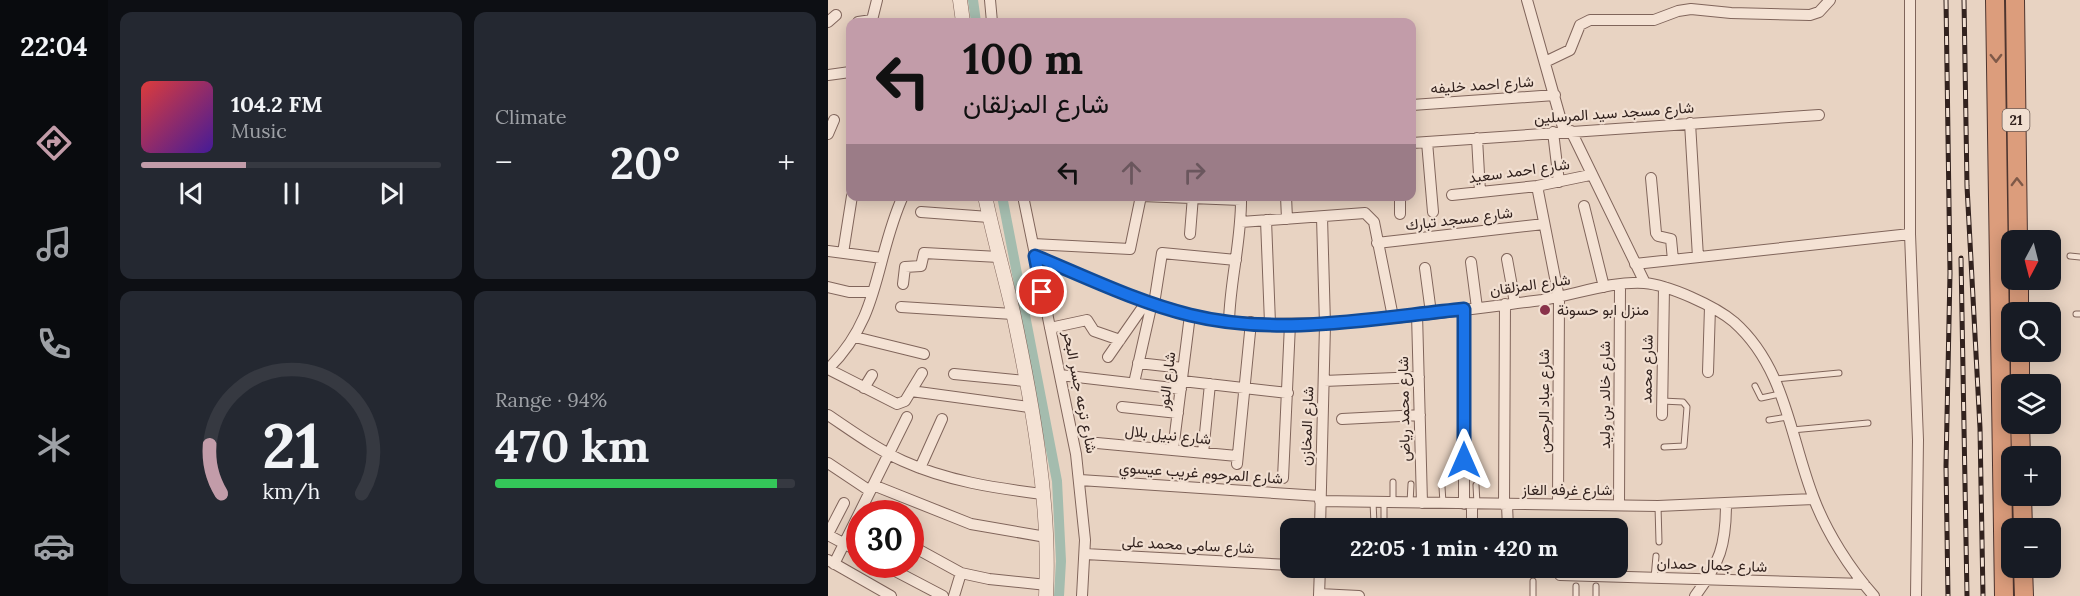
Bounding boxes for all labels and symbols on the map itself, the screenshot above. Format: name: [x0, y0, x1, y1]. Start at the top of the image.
one-way arrow: [1990, 54, 2002, 63]
street label: شارع احمد خليفه: [1430, 71, 1535, 100]
street label: شارع مسجد سيد المرسلين: [1533, 97, 1695, 130]
road number: 21: [2002, 109, 2030, 131]
street label: شارع احمد سعيد: [1467, 154, 1571, 189]
one-way arrow: [2010, 177, 2023, 186]
street label: شارع مسجد تبارك: [1404, 202, 1514, 236]
north arrow: [2001, 230, 2061, 290]
pin: [1016, 266, 1067, 317]
street label: شارع المزلقان: [1488, 269, 1572, 302]
place label: منزل ابو حسونة: [1557, 300, 1649, 319]
marker: منزل ابو حسونة: [1538, 303, 1552, 317]
street label: شارع ترعه جسر البحر: [1057, 328, 1102, 455]
street label: شارع محمد: [1636, 334, 1659, 404]
street label: شارع خالد بن وليد: [1595, 341, 1616, 449]
street label: شارع عباد الرحمن: [1534, 349, 1555, 453]
street label: شارع النور: [1153, 350, 1182, 413]
street label: شارع محمد رياض: [1393, 356, 1416, 462]
street label: شارع المخازن: [1296, 386, 1319, 466]
street label: شارع نبيل بلال: [1124, 421, 1212, 450]
position arrow: [1432, 428, 1496, 492]
street label: شارع المرحوم غريب عيسوي: [1118, 457, 1284, 492]
street label: شارع غرفه الغاز: [1521, 480, 1613, 501]
speed limit sign: 30: [846, 500, 924, 578]
street label: شارع سامى محمد على: [1121, 532, 1255, 559]
street label: شارع جمال حمدان: [1656, 553, 1768, 578]

